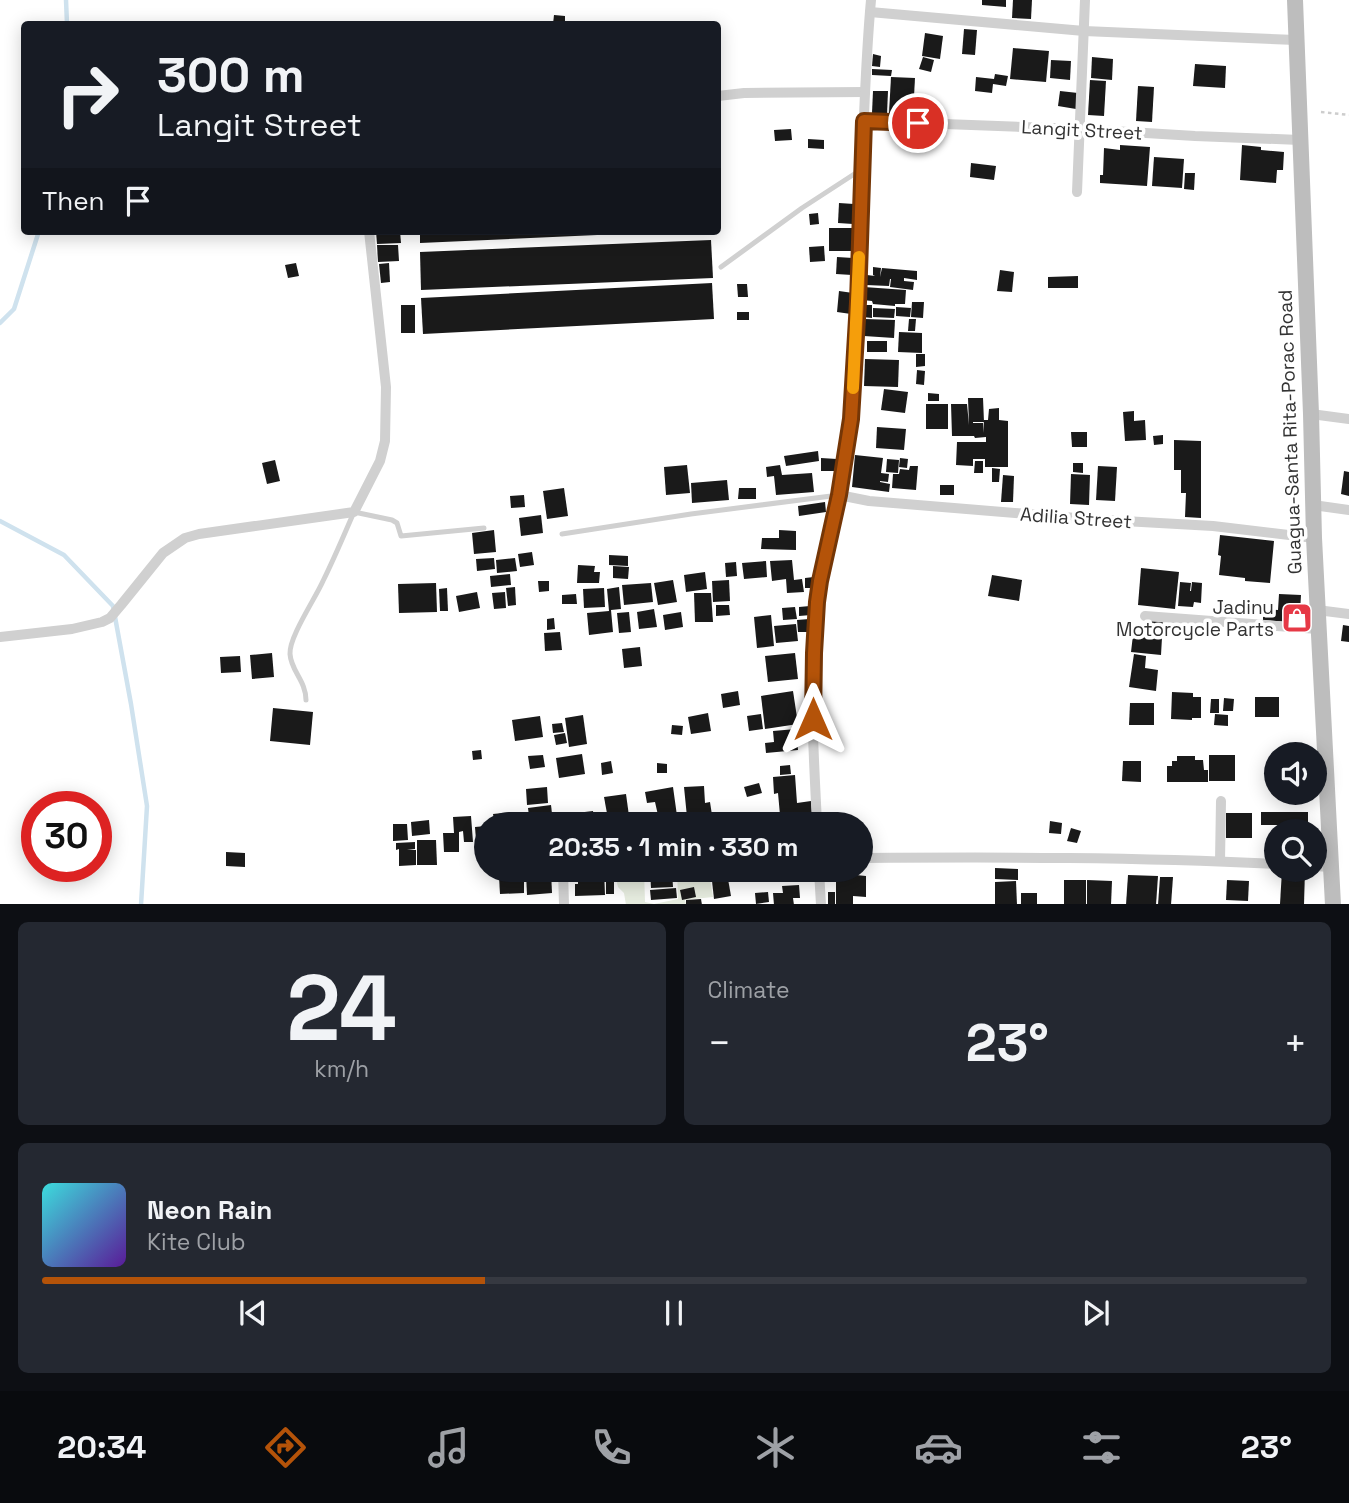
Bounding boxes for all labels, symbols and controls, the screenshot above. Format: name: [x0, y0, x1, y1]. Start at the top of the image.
text: 300 m: [157, 44, 305, 106]
icon: right: [42, 49, 133, 140]
pin: [888, 93, 948, 153]
icon: arrive: [899, 104, 937, 142]
text: Langit Street: [157, 105, 362, 145]
street label: Langit Street: [1021, 114, 1143, 146]
icon: arrive: [119, 182, 157, 220]
text: Then: [42, 184, 105, 218]
street label: Guagua-Santa Rita-Porac Road: [1273, 289, 1307, 575]
street label: Adilia Street: [1019, 502, 1133, 534]
place label: Jadinu Motorcycle Parts: [1116, 595, 1274, 642]
shop icon: Jadinu Motorcycle Parts: [1280, 601, 1314, 635]
position arrow: [776, 682, 850, 756]
map controls: [1264, 742, 1327, 882]
button: sound: [1264, 742, 1327, 805]
speed limit sign: 30: [21, 791, 112, 882]
button: search: [1264, 819, 1327, 882]
text: 20:35 · 1 min · 330 m: [549, 830, 798, 864]
text: 24: [287, 950, 397, 1067]
text: Climate: [708, 975, 790, 1005]
text: 23°: [966, 1010, 1049, 1076]
text: −: [708, 1019, 731, 1067]
text: +: [1283, 1019, 1307, 1067]
text: km/h: [314, 1054, 369, 1084]
text: Neon Rain: [147, 1193, 272, 1227]
text: Kite Club: [147, 1227, 246, 1257]
icon: previous: [234, 1294, 272, 1332]
icon: pause: [655, 1294, 693, 1332]
icon: next: [1077, 1294, 1115, 1332]
icon: directions: [261, 1423, 310, 1472]
icon: music: [424, 1423, 473, 1472]
icon: phone: [587, 1423, 636, 1472]
icon: climate: [751, 1423, 800, 1472]
icon: car: [914, 1423, 963, 1472]
icon: filters: [1077, 1423, 1126, 1472]
text: 20:34: [57, 1427, 146, 1467]
text: 23°: [1241, 1427, 1292, 1467]

